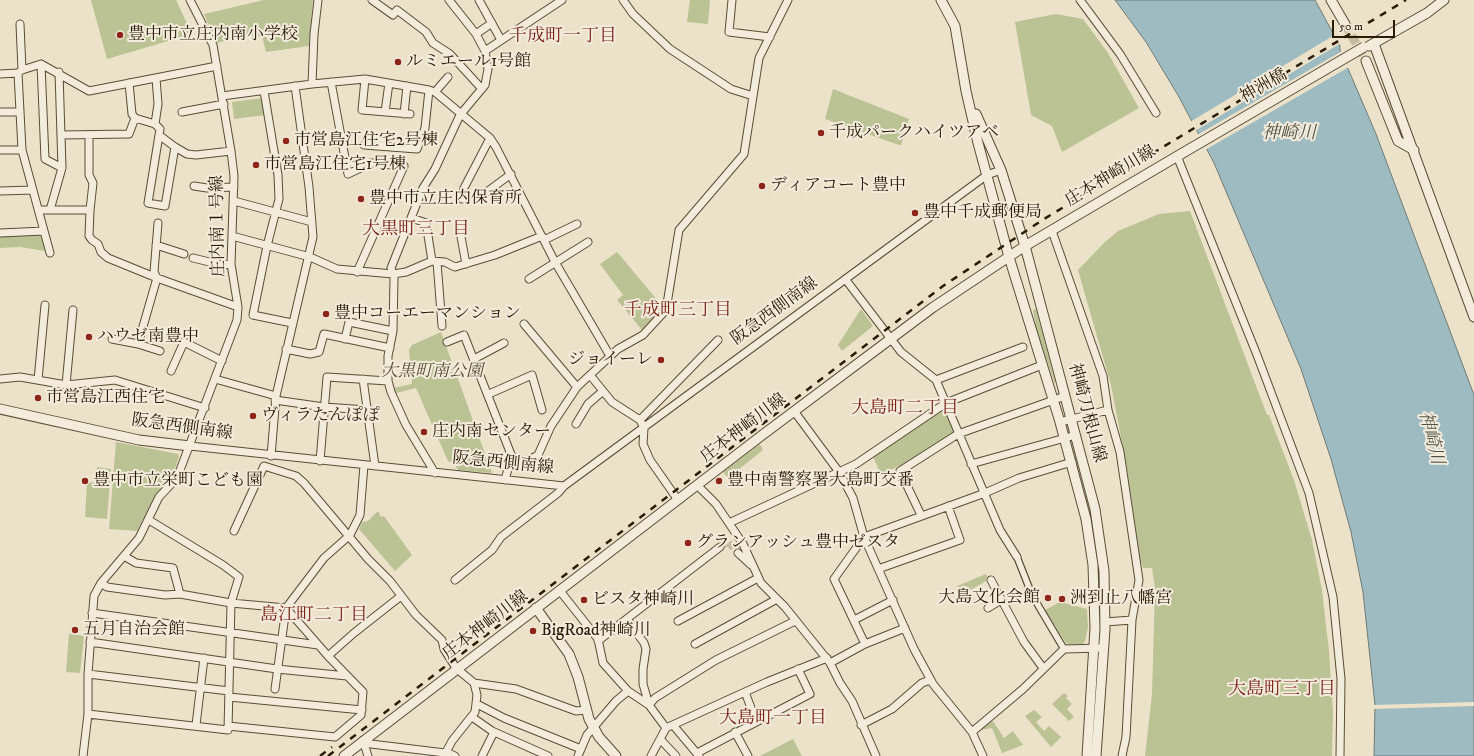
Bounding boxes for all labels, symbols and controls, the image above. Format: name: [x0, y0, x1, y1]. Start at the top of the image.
scale bar: [1334, 12, 1397, 38]
text: 50 m: [1339, 19, 1363, 34]
place label: 豊中市立庄内南小学校: [128, 25, 298, 45]
district label: 千成町一丁目: [509, 26, 617, 48]
marker: 豊中市立庄内南小学校: [115, 30, 125, 40]
place label: ルミエール1号館: [406, 52, 531, 72]
marker: ルミエール1号館: [393, 57, 403, 67]
street label: 神洲橋: [1237, 65, 1291, 109]
place label: 千成パークハイツアベ: [829, 123, 999, 143]
water label: 神崎川: [1262, 123, 1316, 145]
marker: 千成パークハイツアベ: [816, 128, 826, 138]
place label: 市営島江住宅2号棟: [294, 131, 438, 151]
marker: 市営島江住宅2号棟: [281, 136, 291, 146]
street label: 庄本神崎川線: [1062, 142, 1160, 212]
place label: 市営島江住宅1号棟: [264, 155, 406, 175]
marker: 市営島江住宅1号棟: [251, 160, 261, 170]
street label: 庄内南１号線: [208, 175, 230, 277]
place label: ディアコート豊中: [770, 176, 906, 196]
marker: ディアコート豊中: [757, 181, 767, 191]
place label: 豊中市立庄内保育所: [369, 189, 522, 209]
marker: 豊中市立庄内保育所: [356, 194, 366, 204]
place label: 豊中千成郵便局: [923, 203, 1042, 223]
marker: 豊中千成郵便局: [910, 208, 920, 218]
district label: 大黒町三丁目: [362, 219, 470, 241]
street label: 阪急西側南線: [728, 274, 822, 350]
district label: 千成町三丁目: [624, 300, 732, 322]
place label: 豊中コーエーマンション: [334, 304, 521, 324]
marker: 豊中コーエーマンション: [321, 309, 331, 319]
place label: ハウゼ南豊中: [97, 327, 199, 347]
marker: ハウゼ南豊中: [84, 332, 94, 342]
place label: ジョイーレ: [568, 350, 653, 370]
marker: ジョイーレ: [656, 355, 666, 365]
street label: 神崎刀根山線: [1063, 361, 1109, 465]
park label: 大黒町南公園: [381, 362, 483, 382]
place label: 市営島江西住宅: [46, 388, 165, 408]
street label: 庄本神崎川線: [697, 390, 791, 468]
marker: 市営島江西住宅: [33, 393, 43, 403]
district label: 大島町二丁目: [851, 398, 959, 420]
place label: ヴィラたんぽぽ: [261, 406, 380, 426]
water label: 神崎川: [1413, 409, 1447, 467]
street label: 阪急西側南線: [130, 411, 234, 445]
marker: ヴィラたんぽぽ: [248, 411, 258, 421]
place label: 庄内南センター: [432, 422, 551, 442]
marker: 庄内南センター: [419, 427, 429, 437]
street label: 阪急西側南線: [451, 449, 555, 479]
place label: 豊中市立栄町こども園: [93, 471, 263, 491]
place label: 豊中南警察署大島町交番: [727, 471, 914, 491]
marker: 豊中市立栄町こども園: [80, 476, 90, 486]
marker: 豊中南警察署大島町交番: [714, 476, 724, 486]
place label: グランアッシュ豊中ゼスタ: [696, 533, 900, 553]
marker: グランアッシュ豊中ゼスタ: [683, 538, 693, 548]
street label: 庄本神崎川線: [439, 587, 533, 665]
place label: 大島文化会館: [938, 588, 1040, 608]
place label: 洲到止八幡宮: [1070, 589, 1172, 609]
place label: ビスタ神崎川: [592, 590, 694, 610]
marker: 大島文化会館: [1043, 593, 1053, 603]
marker: 洲到止八幡宮: [1057, 594, 1067, 604]
marker: ビスタ神崎川: [579, 595, 589, 605]
district label: 島江町二丁目: [260, 605, 368, 627]
place label: 五月自治会館: [83, 620, 185, 640]
place label: BigRoad神崎川: [541, 621, 651, 641]
marker: 五月自治会館: [70, 625, 80, 635]
marker: BigRoad神崎川: [528, 626, 538, 636]
district label: 大島町三丁目: [1228, 679, 1336, 701]
district label: 大島町一丁目: [719, 708, 827, 730]

